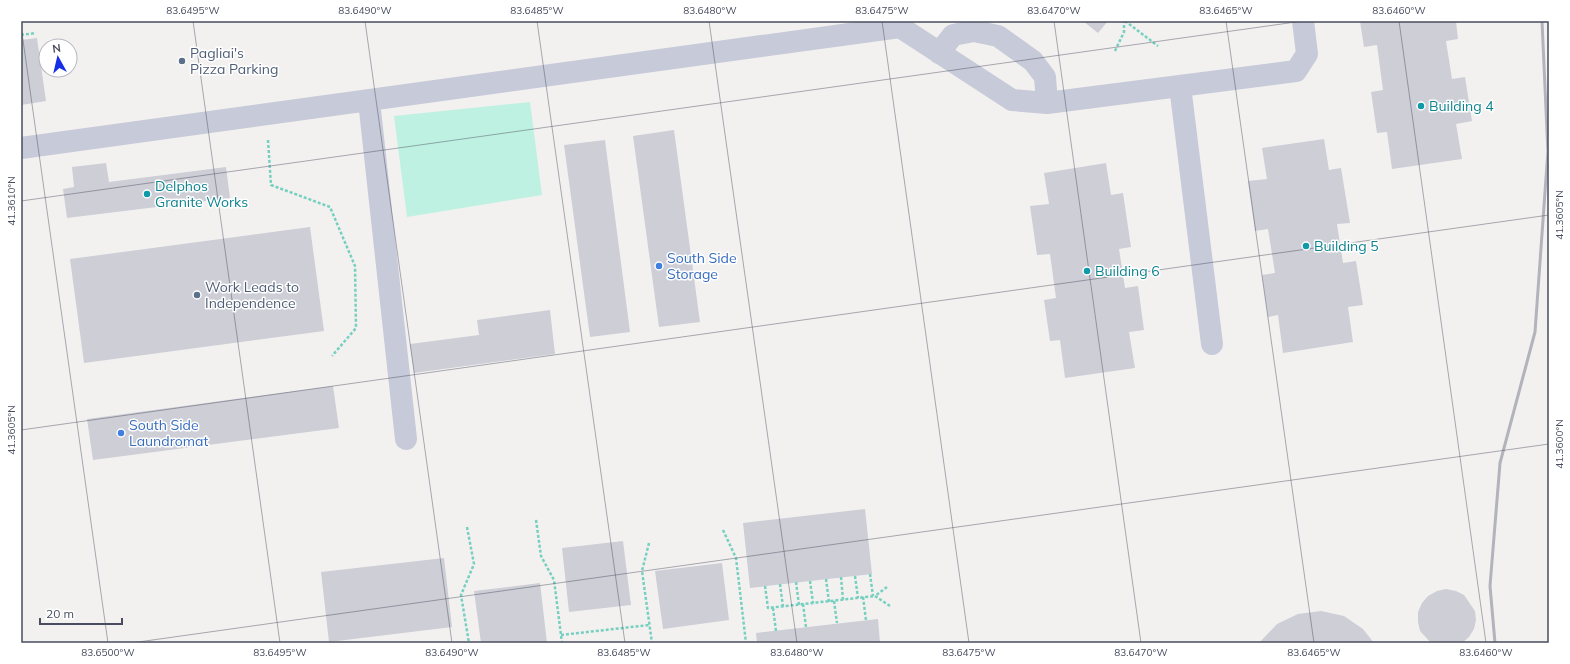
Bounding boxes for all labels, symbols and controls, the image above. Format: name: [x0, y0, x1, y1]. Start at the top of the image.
text: 83.6495°W: [166, 4, 220, 17]
text: 83.6490°W: [338, 4, 392, 17]
text: 83.6485°W: [510, 4, 564, 17]
text: 83.6480°W: [683, 4, 737, 17]
text: 83.6475°W: [855, 4, 909, 17]
text: 83.6470°W: [1027, 4, 1081, 17]
text: 83.6465°W: [1199, 4, 1253, 17]
text: 83.6460°W: [1372, 4, 1426, 17]
north arrow: [38, 38, 78, 78]
text: N: [52, 41, 62, 56]
place label: Pagliai's Pizza Parking: [190, 44, 278, 78]
marker: Pagliai's Pizza Parking: [177, 56, 187, 66]
place label: Building 4: [1429, 97, 1494, 115]
marker: Building 4: [1416, 101, 1426, 111]
text: 41.3610°N: [5, 176, 18, 226]
place label: Delphos Granite Works: [155, 177, 248, 211]
marker: Delphos Granite Works: [142, 189, 152, 199]
text: 41.3605°N: [1553, 190, 1566, 240]
place label: Building 5: [1314, 237, 1379, 255]
marker: Building 5: [1301, 241, 1311, 251]
place label: South Side Storage: [667, 249, 737, 283]
marker: South Side Storage: [654, 261, 664, 271]
place label: Building 6: [1095, 262, 1160, 280]
marker: Building 6: [1082, 266, 1092, 276]
place label: Work Leads to Independence: [205, 278, 299, 312]
marker: Work Leads to Independence: [192, 290, 202, 300]
text: 41.3605°N: [5, 405, 18, 455]
place label: South Side Laundromat: [129, 416, 208, 450]
text: 41.3600°N: [1553, 419, 1566, 469]
marker: South Side Laundromat: [116, 428, 126, 438]
scale bar: [40, 600, 122, 626]
text: 20 m: [46, 606, 74, 621]
text: 83.6500°W: [81, 646, 135, 659]
text: 83.6495°W: [253, 646, 307, 659]
text: 83.6490°W: [425, 646, 479, 659]
text: 83.6485°W: [597, 646, 651, 659]
text: 83.6480°W: [770, 646, 824, 659]
text: 83.6475°W: [942, 646, 996, 659]
text: 83.6470°W: [1114, 646, 1168, 659]
text: 83.6465°W: [1287, 646, 1341, 659]
text: 83.6460°W: [1459, 646, 1513, 659]

